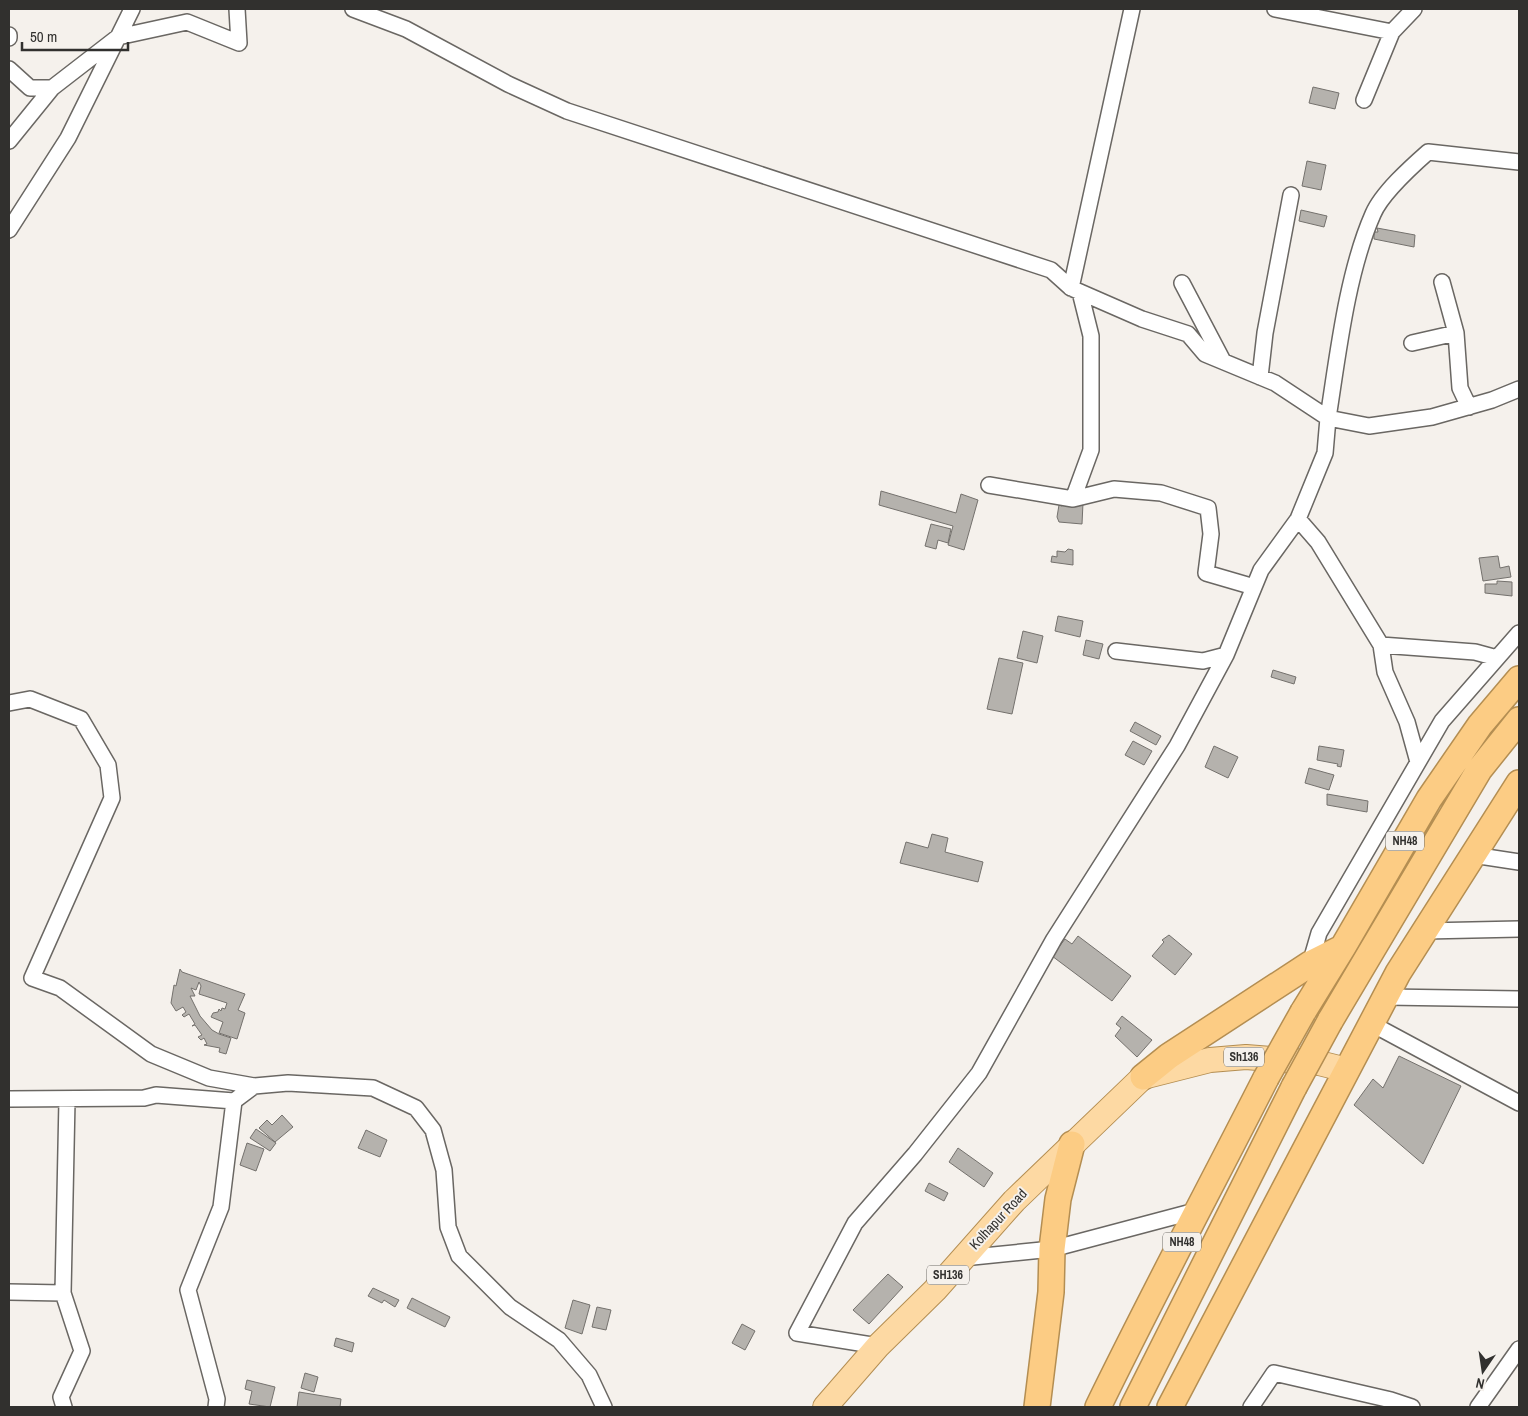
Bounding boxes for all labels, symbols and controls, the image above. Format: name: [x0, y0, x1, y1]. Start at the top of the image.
scale bar: [22, 20, 129, 52]
text: 50 m: [30, 26, 57, 47]
road number: NH48: [1386, 831, 1424, 850]
road number: Sh136: [1224, 1048, 1264, 1066]
street label: Kolhapur Road: [965, 1185, 1031, 1253]
road number: NH48: [1163, 1232, 1201, 1252]
road number: SH136: [927, 1266, 969, 1284]
north arrow: [1458, 1346, 1508, 1396]
text: N: [1474, 1374, 1486, 1393]

